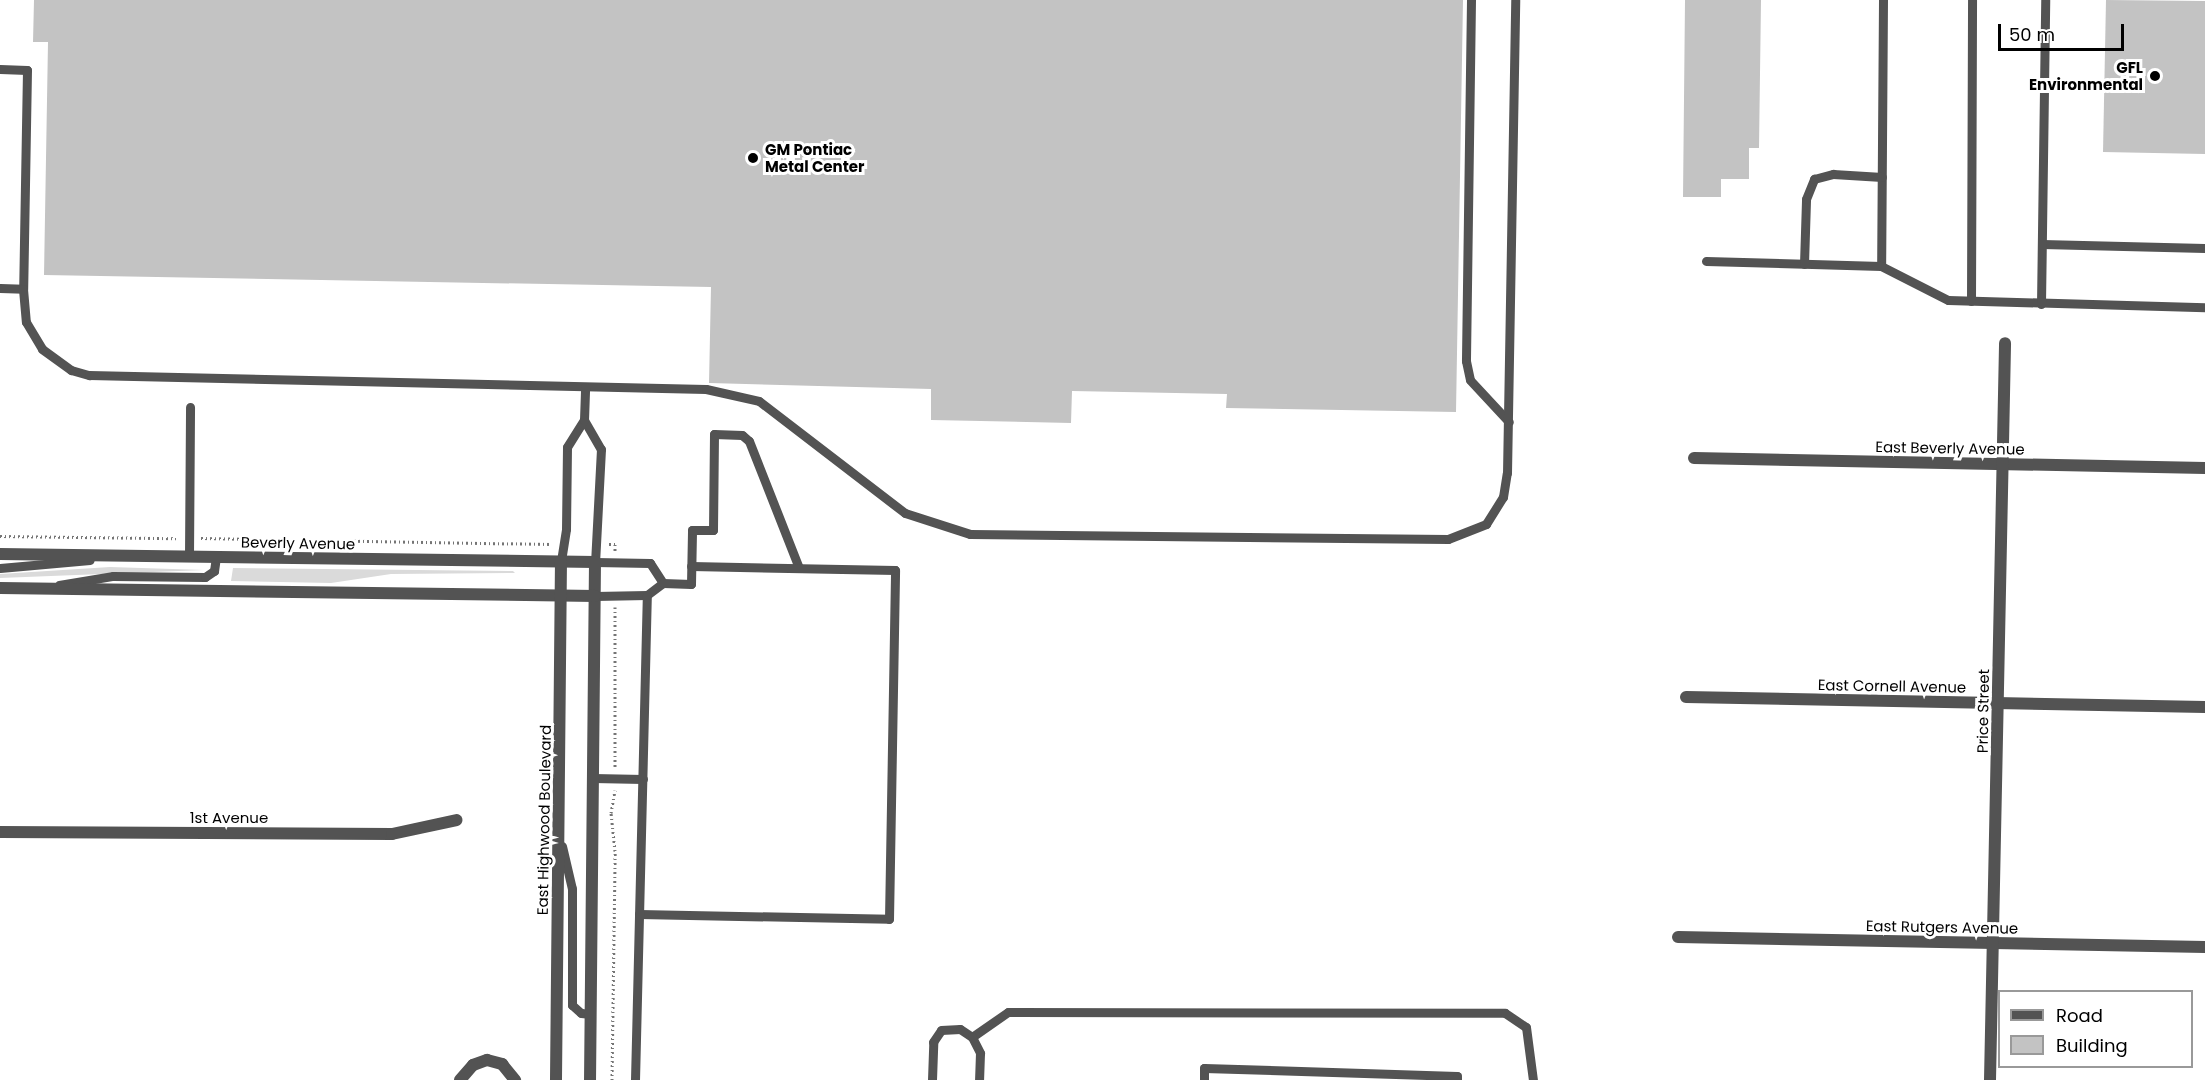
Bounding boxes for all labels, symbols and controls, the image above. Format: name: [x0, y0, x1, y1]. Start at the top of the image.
scale bar: [2001, 12, 2127, 50]
text: 50 m: [2009, 22, 2055, 47]
place label: GFL Environmental: [2029, 58, 2143, 93]
marker: GFL Environmental: [2148, 69, 2162, 83]
place label: GM Pontiac Metal Center: [765, 140, 864, 175]
marker: GM Pontiac Metal Center: [746, 151, 760, 165]
street label: East Beverly Avenue: [1875, 438, 2025, 458]
street label: Beverly Avenue: [241, 533, 355, 553]
street label: Price Street: [1973, 669, 1993, 753]
street label: East Cornell Avenue: [1818, 676, 1966, 696]
street label: East Highwood Boulevard: [533, 725, 555, 915]
street label: 1st Avenue: [190, 809, 268, 827]
street label: East Rutgers Avenue: [1866, 917, 2018, 937]
legend: [1998, 990, 2193, 1068]
text: Road: [2056, 1003, 2103, 1028]
text: Building: [2056, 1033, 2128, 1058]

